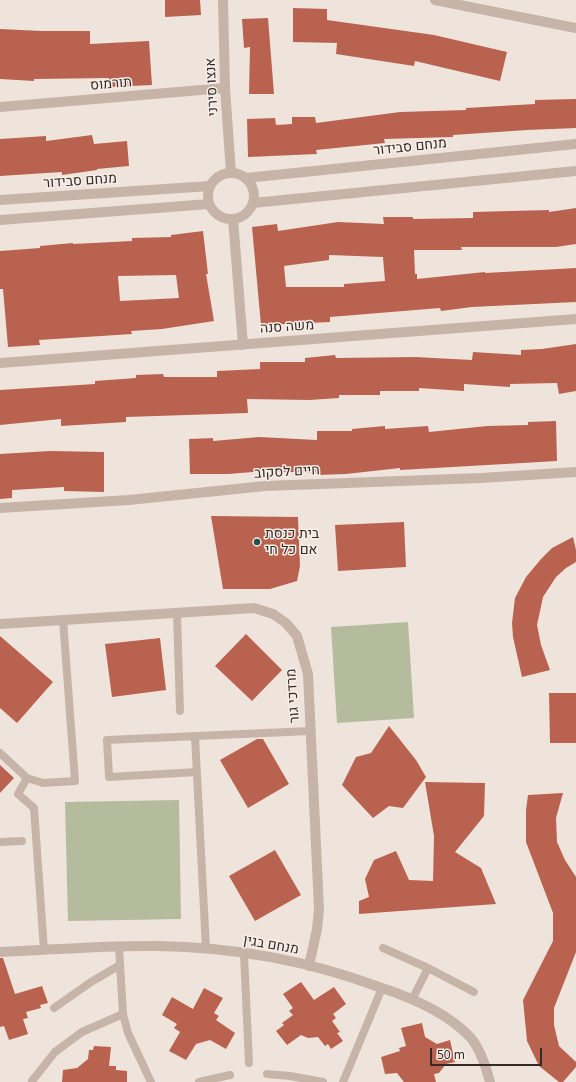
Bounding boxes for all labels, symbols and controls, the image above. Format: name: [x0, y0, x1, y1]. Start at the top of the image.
street label: אנצו סירני: [202, 57, 222, 117]
street label: תורמוס: [90, 74, 132, 94]
street label: מנחם סבידור: [372, 135, 448, 159]
street label: מנחם סבידור: [43, 170, 117, 192]
street label: משה סנה: [259, 317, 315, 337]
street label: חיים לסקוב: [254, 462, 320, 482]
place label: בית כנסת אם כל חי: [265, 526, 319, 558]
marker: בית כנסת אם כל חי: [252, 537, 262, 547]
street label: מרדכי גור: [283, 668, 303, 724]
street label: מנחם בגין: [242, 932, 300, 958]
scale bar: [432, 1040, 544, 1066]
text: 50 m: [437, 1046, 465, 1063]

